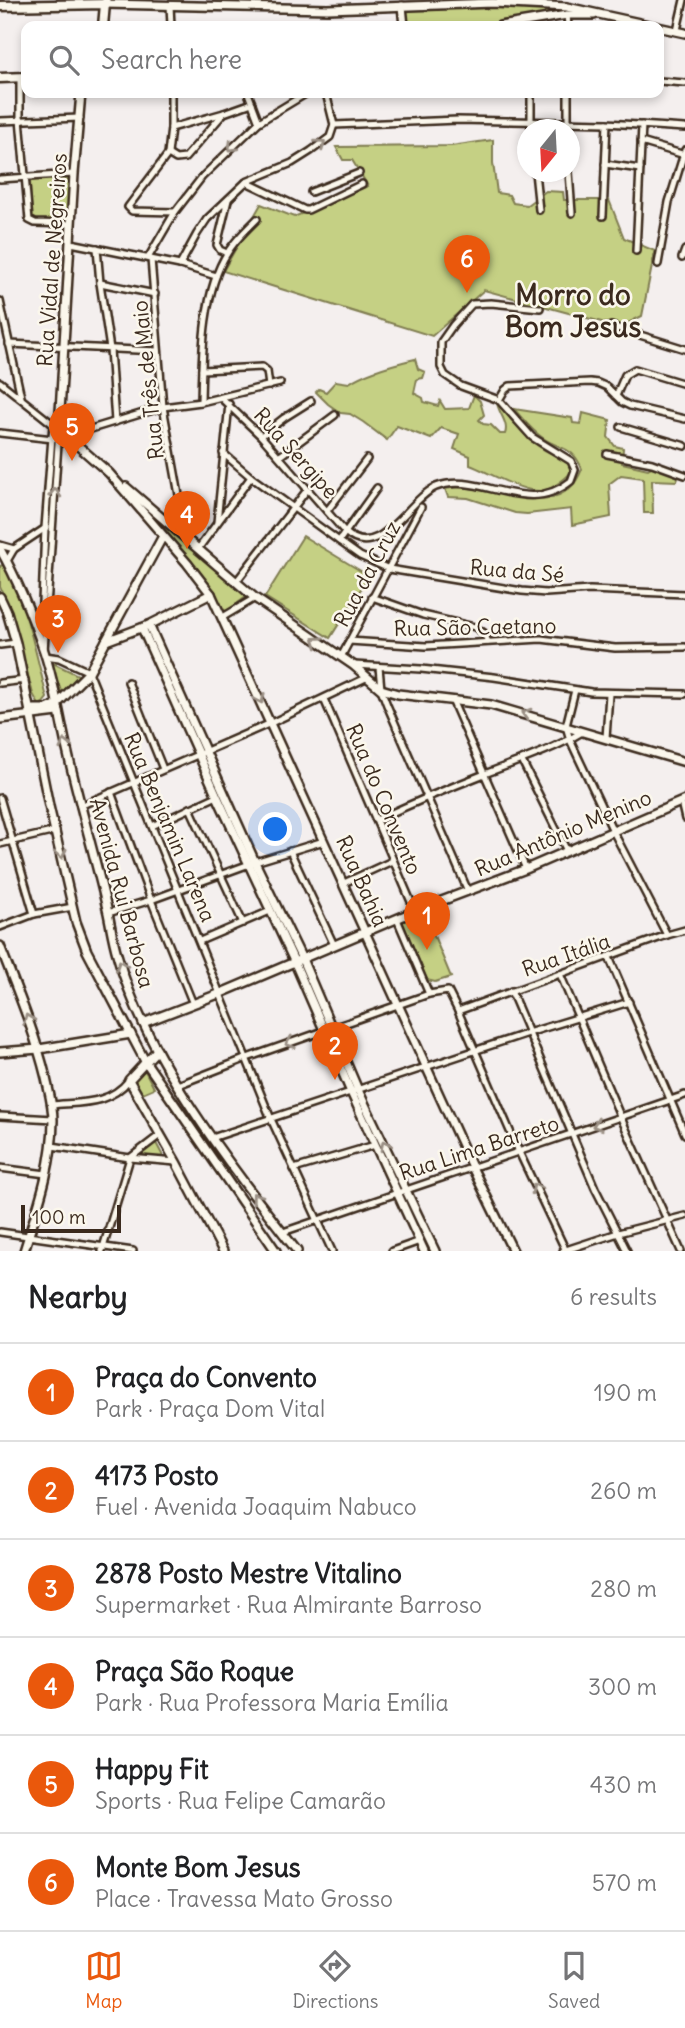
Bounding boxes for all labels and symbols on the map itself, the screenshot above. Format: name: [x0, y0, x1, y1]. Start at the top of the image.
north arrow: [517, 119, 580, 182]
one-way arrow: [228, 139, 241, 152]
one-way arrow: [313, 140, 325, 152]
street label: Rua Vidal de Negreiros: [31, 152, 73, 368]
pin: 6: [444, 235, 490, 293]
district label: Morro do Bom Jesus: [505, 277, 641, 345]
street label: Rua Três de Maio: [126, 299, 170, 461]
street label: Rua Sergipe: [248, 402, 344, 504]
pin: 5: [49, 403, 95, 461]
one-way arrow: [47, 487, 62, 498]
pin: 4: [164, 491, 210, 549]
street label: Rua da Cruz: [328, 516, 406, 632]
street label: Rua da Sé: [469, 553, 565, 589]
pin: 3: [35, 595, 81, 653]
street label: Rua São Caetano: [393, 612, 557, 642]
one-way arrow: [312, 637, 325, 649]
one-way arrow: [252, 691, 266, 704]
one-way arrow: [520, 708, 532, 723]
street label: Rua do Convento: [340, 719, 428, 879]
street label: Rua Benjamin Larena: [118, 728, 222, 926]
one-way arrow: [59, 739, 73, 751]
street label: Rua Antônio Menino: [471, 784, 655, 882]
street label: Avenida Rui Barbosa: [84, 795, 160, 991]
your location: [258, 812, 292, 846]
street label: Rua Bahia: [330, 831, 394, 931]
one-way arrow: [52, 847, 67, 859]
pin: 1: [404, 892, 450, 950]
street label: Rua Itália: [518, 927, 614, 983]
one-way arrow: [114, 959, 129, 971]
one-way arrow: [22, 1013, 36, 1025]
pin: 2: [312, 1022, 358, 1080]
one-way arrow: [285, 1035, 297, 1049]
street label: Rua Lima Barreto: [396, 1109, 562, 1187]
one-way arrow: [592, 1117, 604, 1131]
one-way arrow: [379, 1140, 393, 1152]
one-way arrow: [530, 1183, 544, 1195]
one-way arrow: [252, 1192, 265, 1204]
scale bar: [21, 1202, 121, 1234]

